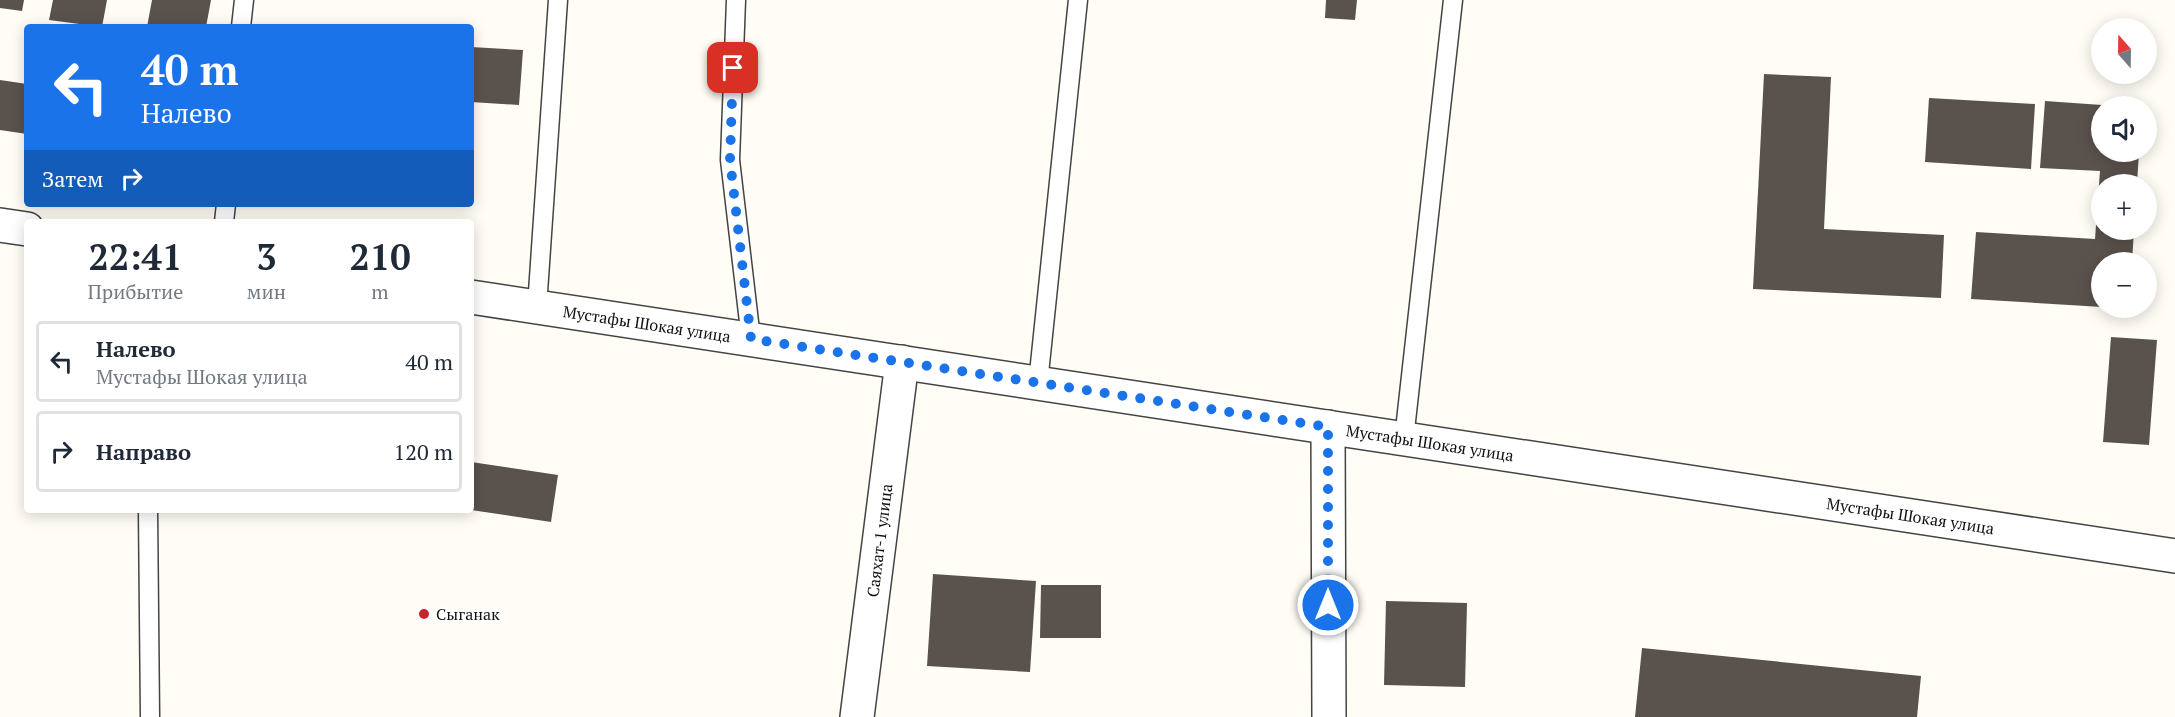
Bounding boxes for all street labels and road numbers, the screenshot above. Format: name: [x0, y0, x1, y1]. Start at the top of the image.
street label: Мустафы Шокая улица: [562, 300, 732, 347]
street label: Мустафы Шокая улица: [1345, 419, 1515, 466]
street label: Саяхат-1 улица: [861, 482, 897, 598]
street label: Мустафы Шокая улица: [1825, 492, 1996, 539]

